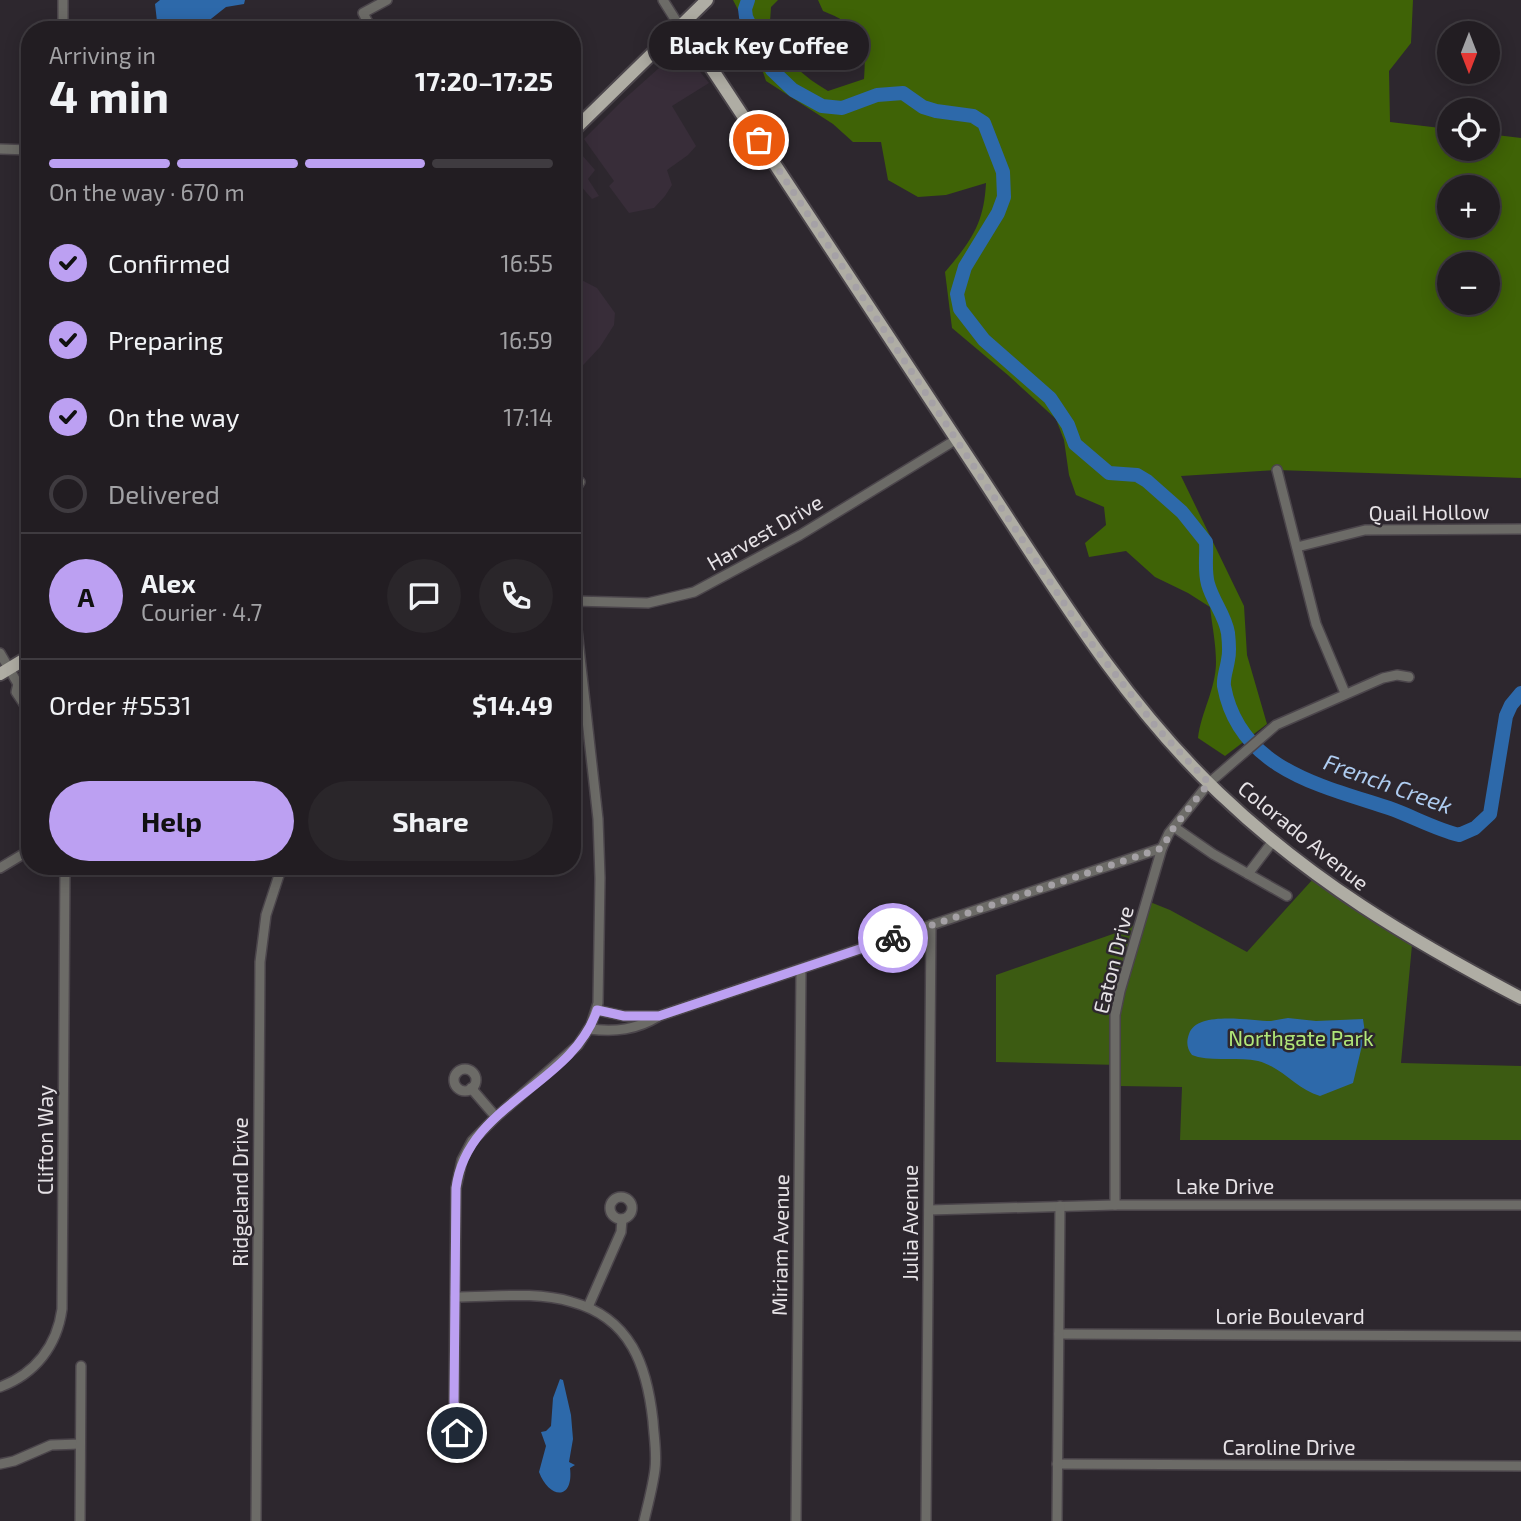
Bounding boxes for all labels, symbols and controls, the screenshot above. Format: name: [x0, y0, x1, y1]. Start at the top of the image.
callout: Black Key Coffee: [649, 21, 869, 70]
north arrow: [1437, 21, 1500, 84]
map controls: [1437, 21, 1500, 315]
text: Black Key Coffee: [669, 31, 849, 59]
text: Arriving in: [49, 41, 156, 69]
text: 17:20–17:25: [415, 65, 553, 96]
text: 4 min: [49, 67, 169, 122]
button: locate: [1437, 98, 1500, 161]
pin: [729, 110, 789, 170]
icon: bag: [740, 121, 778, 159]
button: +: [1437, 175, 1500, 238]
text: On the way · 670 m: [49, 178, 245, 206]
icon: check: [49, 244, 87, 282]
text: Confirmed: [108, 247, 231, 278]
text: 16:55: [501, 249, 553, 277]
button: −: [1437, 252, 1500, 315]
icon: check: [49, 321, 87, 359]
text: Preparing: [108, 324, 223, 355]
text: 16:59: [500, 326, 553, 354]
icon: check: [49, 398, 87, 436]
text: On the way: [108, 401, 239, 432]
text: 17:14: [503, 403, 553, 431]
text: Delivered: [108, 478, 220, 509]
street label: Harvest Drive: [702, 489, 827, 575]
street label: Quail Hollow: [1368, 498, 1490, 526]
button: chat: [387, 559, 461, 633]
button: phone: [479, 559, 553, 633]
text: Alex: [141, 567, 196, 598]
text: A: [78, 581, 94, 612]
text: Courier · 4.7: [141, 598, 262, 626]
text: Order #5531: [49, 689, 192, 720]
text: $14.49: [472, 689, 553, 720]
water label: French Creek: [1320, 747, 1456, 819]
street label: Colorado Avenue: [1234, 775, 1374, 895]
button: Help: [49, 781, 294, 861]
button: Share: [308, 781, 553, 861]
courier: [858, 903, 928, 973]
street label: Eaton Drive: [1087, 903, 1138, 1016]
icon: bike: [874, 919, 912, 957]
park label: Northgate Park: [1228, 1025, 1374, 1050]
street label: Clifton Way: [32, 1085, 57, 1195]
street label: Ridgeland Drive: [227, 1117, 252, 1267]
street label: Julia Avenue: [897, 1165, 922, 1281]
street label: Lake Drive: [1176, 1173, 1274, 1198]
street label: Miriam Avenue: [766, 1174, 793, 1316]
street label: Lorie Boulevard: [1215, 1303, 1365, 1328]
pin: [427, 1403, 487, 1463]
icon: home: [438, 1414, 476, 1452]
street label: Caroline Drive: [1222, 1434, 1356, 1459]

